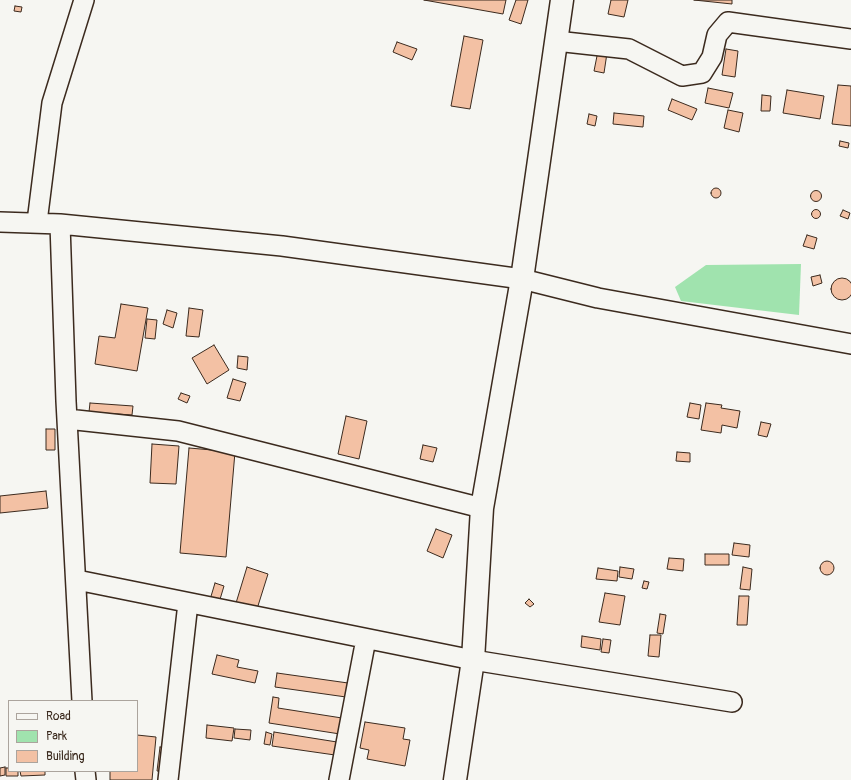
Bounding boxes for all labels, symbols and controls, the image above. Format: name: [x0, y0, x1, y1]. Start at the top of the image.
legend: [8, 700, 138, 772]
text: Road: [46, 709, 71, 724]
text: Park: [46, 729, 67, 744]
text: Building: [46, 749, 85, 764]

